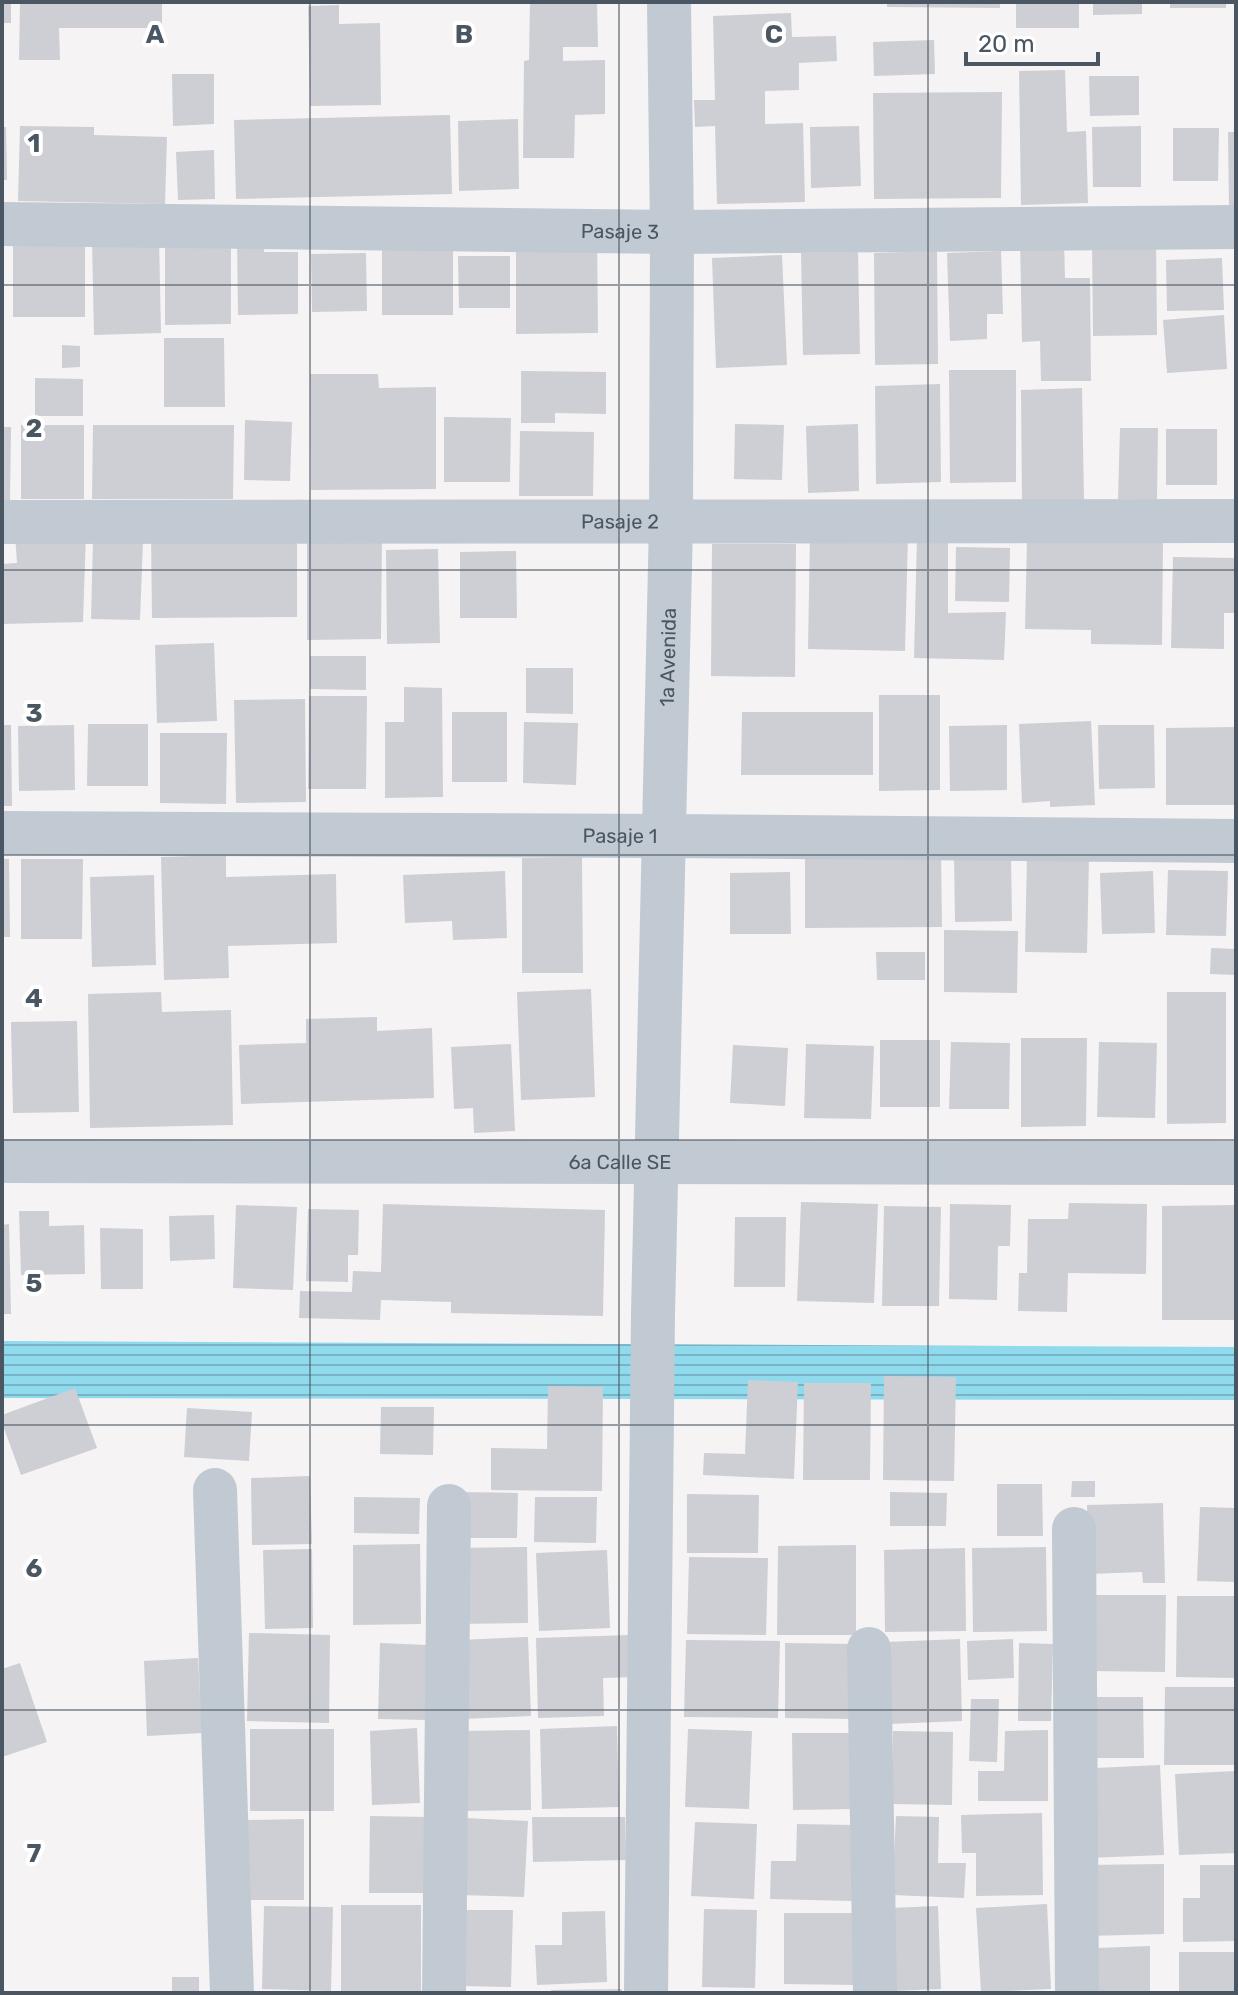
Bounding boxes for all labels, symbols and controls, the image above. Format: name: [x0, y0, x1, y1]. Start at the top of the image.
scale bar: [966, 16, 1098, 66]
text: A: [146, 19, 165, 50]
text: B: [455, 19, 473, 50]
text: C: [765, 19, 783, 50]
text: 20 m: [978, 30, 1035, 58]
text: 1: [28, 128, 40, 159]
street label: Pasaje 3: [581, 219, 659, 244]
text: 2: [26, 413, 42, 444]
street label: Pasaje 2: [581, 509, 659, 534]
street label: 1a Avenida: [655, 608, 681, 707]
text: 3: [25, 698, 43, 729]
street label: Pasaje 1: [582, 824, 658, 848]
text: 4: [25, 983, 43, 1014]
street label: 6a Calle SE: [569, 1150, 671, 1174]
text: 5: [26, 1268, 42, 1299]
text: 6: [26, 1553, 43, 1584]
text: 7: [27, 1838, 42, 1869]

